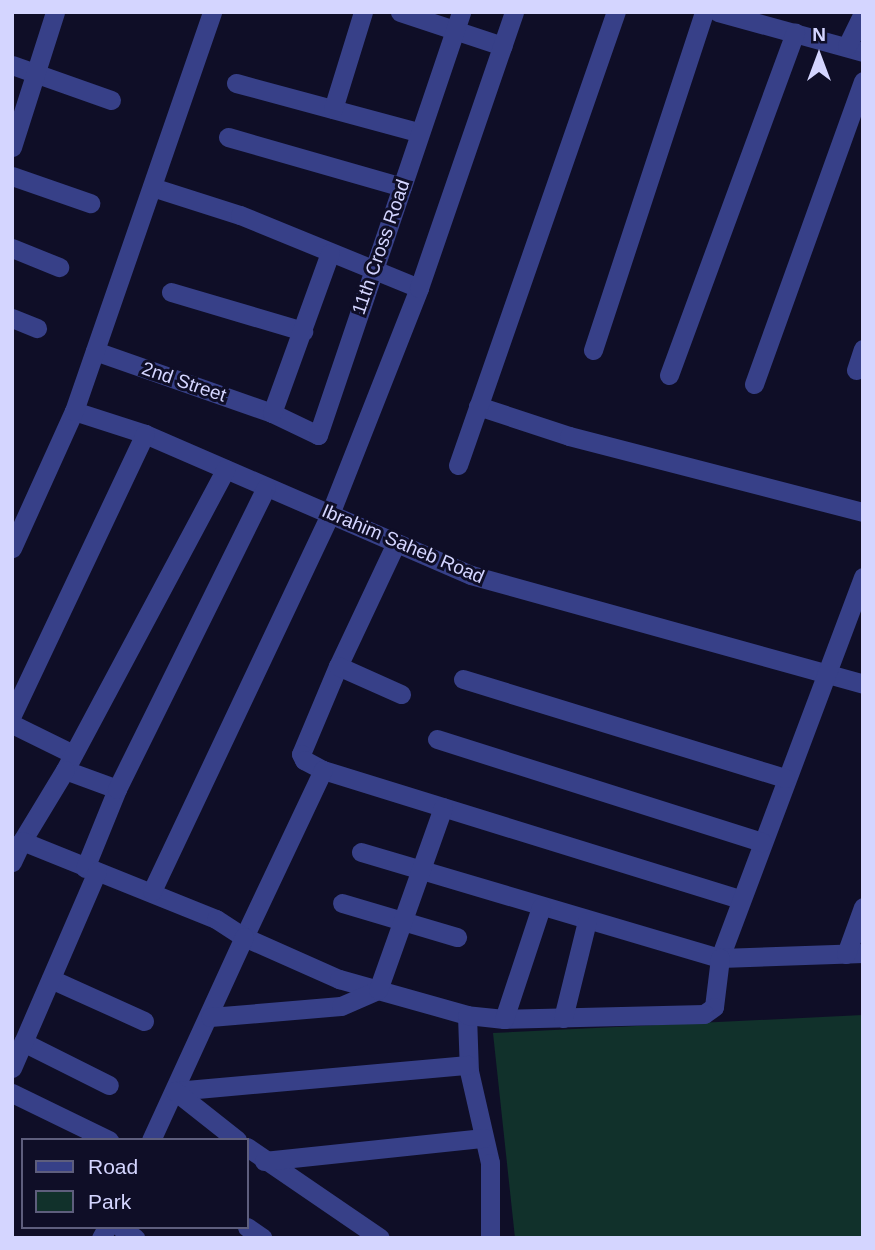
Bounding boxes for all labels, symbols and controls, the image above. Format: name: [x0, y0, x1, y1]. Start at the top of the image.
north arrow: [784, 21, 854, 91]
text: N: [812, 24, 826, 45]
street label: 11th Cross Road: [347, 177, 415, 317]
street label: 2nd Street: [139, 357, 229, 407]
street label: Ibrahim Saheb Road: [318, 499, 488, 589]
legend: [21, 1138, 248, 1229]
text: Road: [88, 1155, 138, 1178]
text: Park: [88, 1190, 131, 1213]

